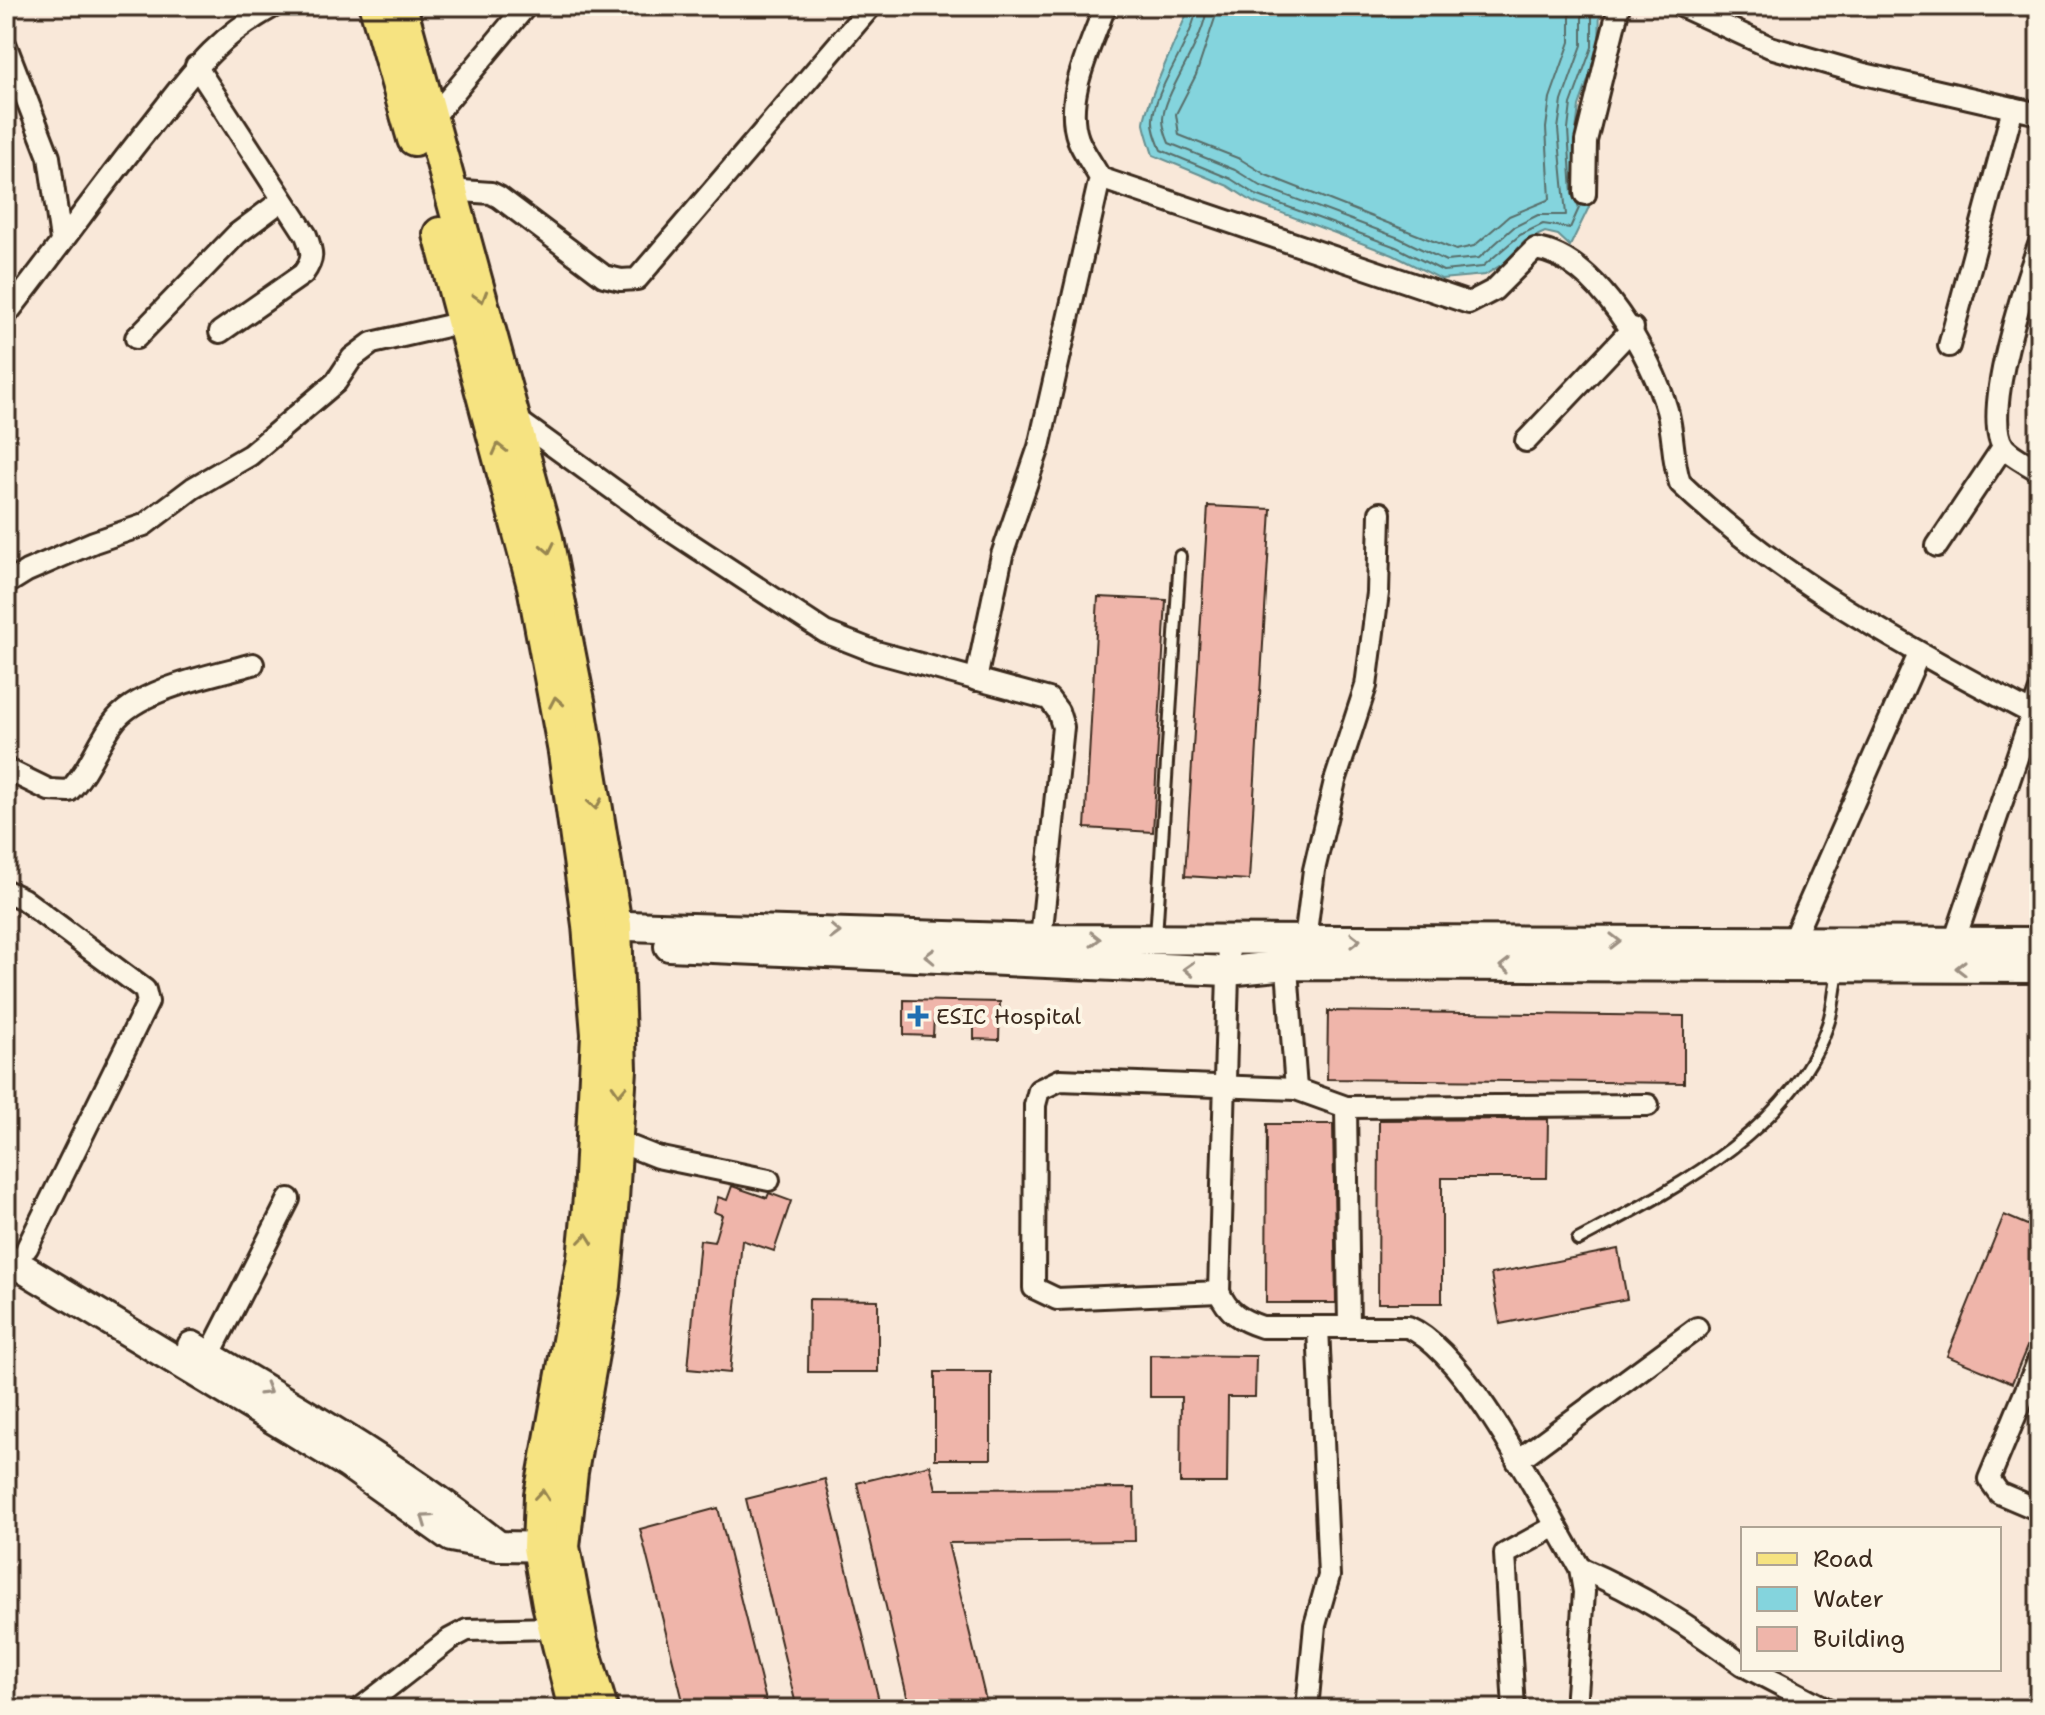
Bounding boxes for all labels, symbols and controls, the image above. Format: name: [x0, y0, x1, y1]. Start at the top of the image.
one-way arrow: [472, 289, 488, 303]
one-way arrow: [491, 442, 508, 456]
one-way arrow: [539, 541, 556, 554]
one-way arrow: [548, 695, 565, 709]
one-way arrow: [586, 797, 603, 810]
one-way arrow: [829, 923, 842, 941]
one-way arrow: [1089, 930, 1102, 948]
one-way arrow: [1349, 931, 1362, 949]
one-way arrow: [1609, 932, 1622, 950]
one-way arrow: [923, 947, 936, 964]
one-way arrow: [1498, 957, 1511, 975]
one-way arrow: [1954, 959, 1967, 977]
one-way arrow: [1182, 961, 1195, 978]
place label: ESIC Hospital: [936, 1002, 1081, 1031]
marker: ESIC Hospital: [907, 1005, 929, 1027]
one-way arrow: [611, 1084, 628, 1097]
one-way arrow: [577, 1232, 594, 1245]
one-way arrow: [257, 1380, 272, 1396]
one-way arrow: [534, 1488, 551, 1501]
one-way arrow: [421, 1515, 435, 1529]
legend: [1741, 1527, 2001, 1671]
text: Road: [1813, 1543, 1873, 1575]
text: Water: [1813, 1583, 1884, 1615]
text: Building: [1813, 1623, 1905, 1655]

